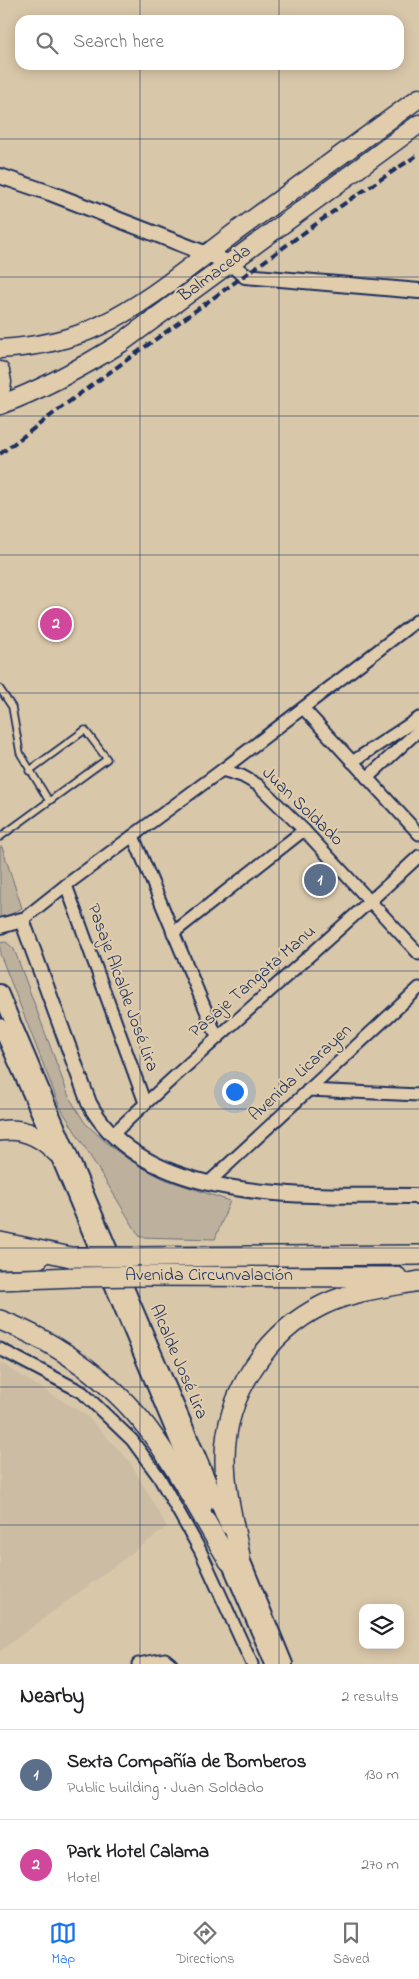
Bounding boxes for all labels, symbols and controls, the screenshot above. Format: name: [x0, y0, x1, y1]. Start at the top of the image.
search box: [15, 15, 404, 70]
icon: search: [33, 29, 61, 57]
text: Search here: [73, 29, 164, 56]
street label: Balmaceda: [172, 239, 257, 310]
pin: 2: [40, 605, 72, 643]
street label: Juan Soldado: [255, 761, 349, 853]
pin: 1: [304, 861, 336, 899]
street label: Pasaje Alcalde José Lira: [80, 901, 164, 1075]
street label: Pasaje Tangata Manu: [184, 919, 323, 1045]
street label: Avenida Licarayen: [244, 1018, 359, 1128]
your location: [222, 1079, 248, 1105]
street label: Avenida Circunvalación: [125, 1263, 293, 1289]
street label: Alcalde José Lira: [142, 1300, 214, 1424]
map controls: [359, 1604, 404, 1649]
button: layers: [359, 1604, 404, 1649]
text: Nearby: [20, 1682, 84, 1712]
text: 2 results: [341, 1685, 399, 1709]
text: Sexta Compañía de Bomberos: [67, 1749, 306, 1776]
text: 1: [33, 1763, 39, 1787]
text: 130 m: [364, 1763, 399, 1787]
text: Public building · Juan Soldado: [67, 1776, 264, 1800]
text: Park Hotel Calama: [67, 1839, 209, 1866]
text: 2: [32, 1853, 40, 1877]
text: 270 m: [361, 1853, 399, 1877]
text: Hotel: [67, 1866, 100, 1890]
tab: Map: [49, 1919, 77, 1970]
tab: Directions: [176, 1919, 234, 1970]
tab: Saved: [333, 1919, 370, 1970]

